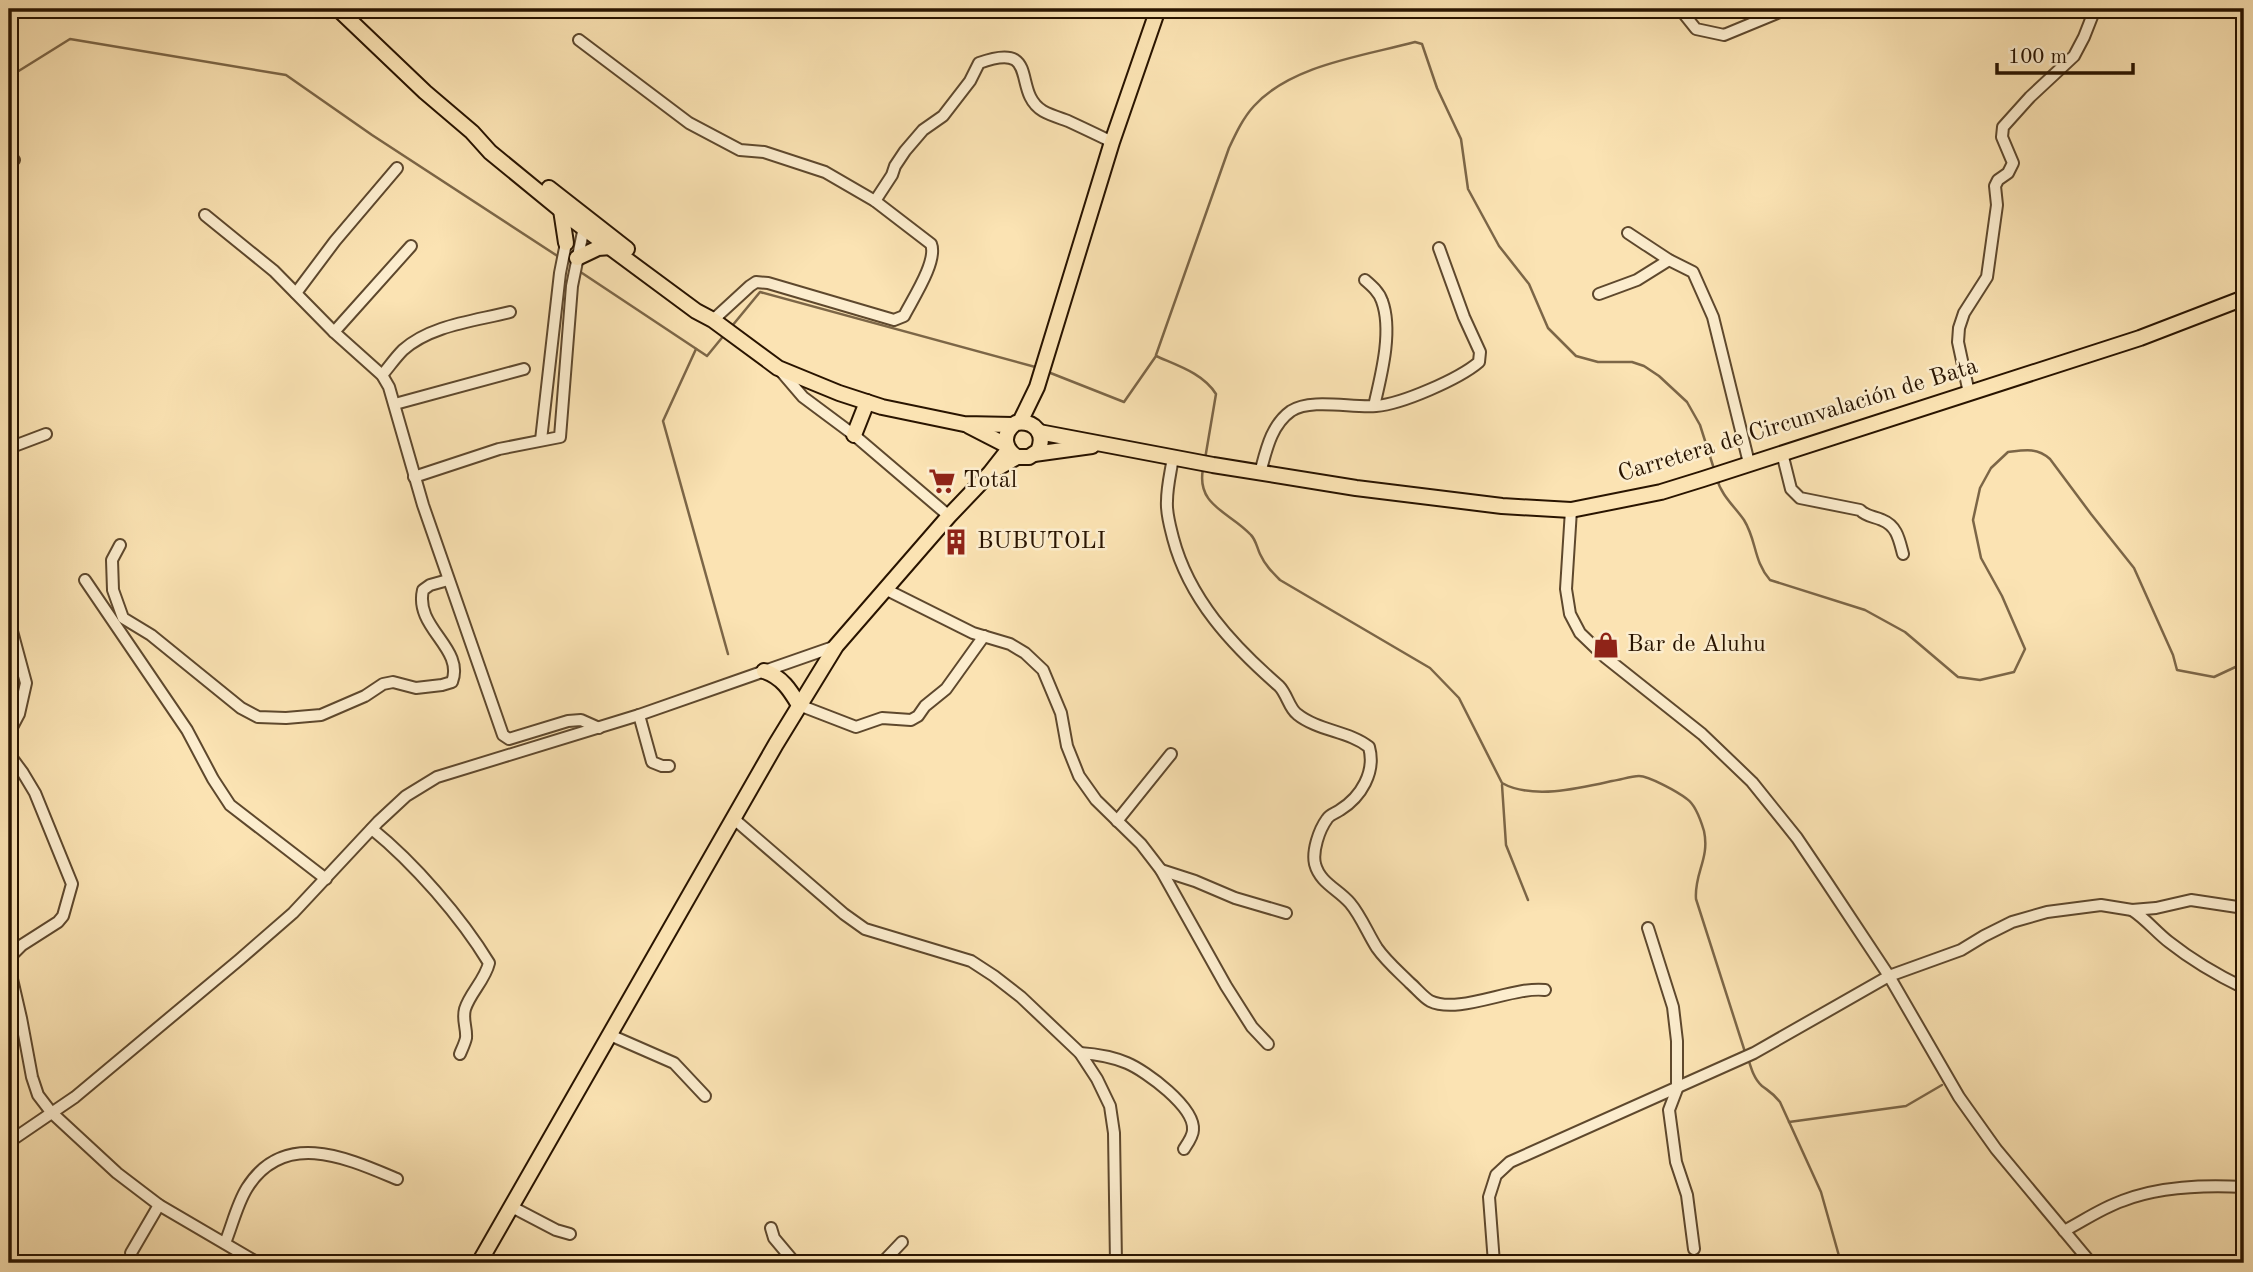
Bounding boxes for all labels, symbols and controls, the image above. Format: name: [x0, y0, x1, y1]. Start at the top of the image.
scale bar: [1997, 32, 2134, 76]
text: 100 m: [2008, 47, 2067, 68]
street label: Carretera de Circunvalación de Bata: [1615, 355, 1981, 487]
supermarket icon: Total: [927, 466, 957, 496]
place label: Total: [963, 469, 1017, 493]
building icon: BUBUTOLI: [941, 527, 971, 557]
place label: BUBUTOLI: [977, 530, 1106, 554]
shop icon: Bar de Aluhu: [1591, 630, 1621, 660]
place label: Bar de Aluhu: [1627, 633, 1766, 657]

